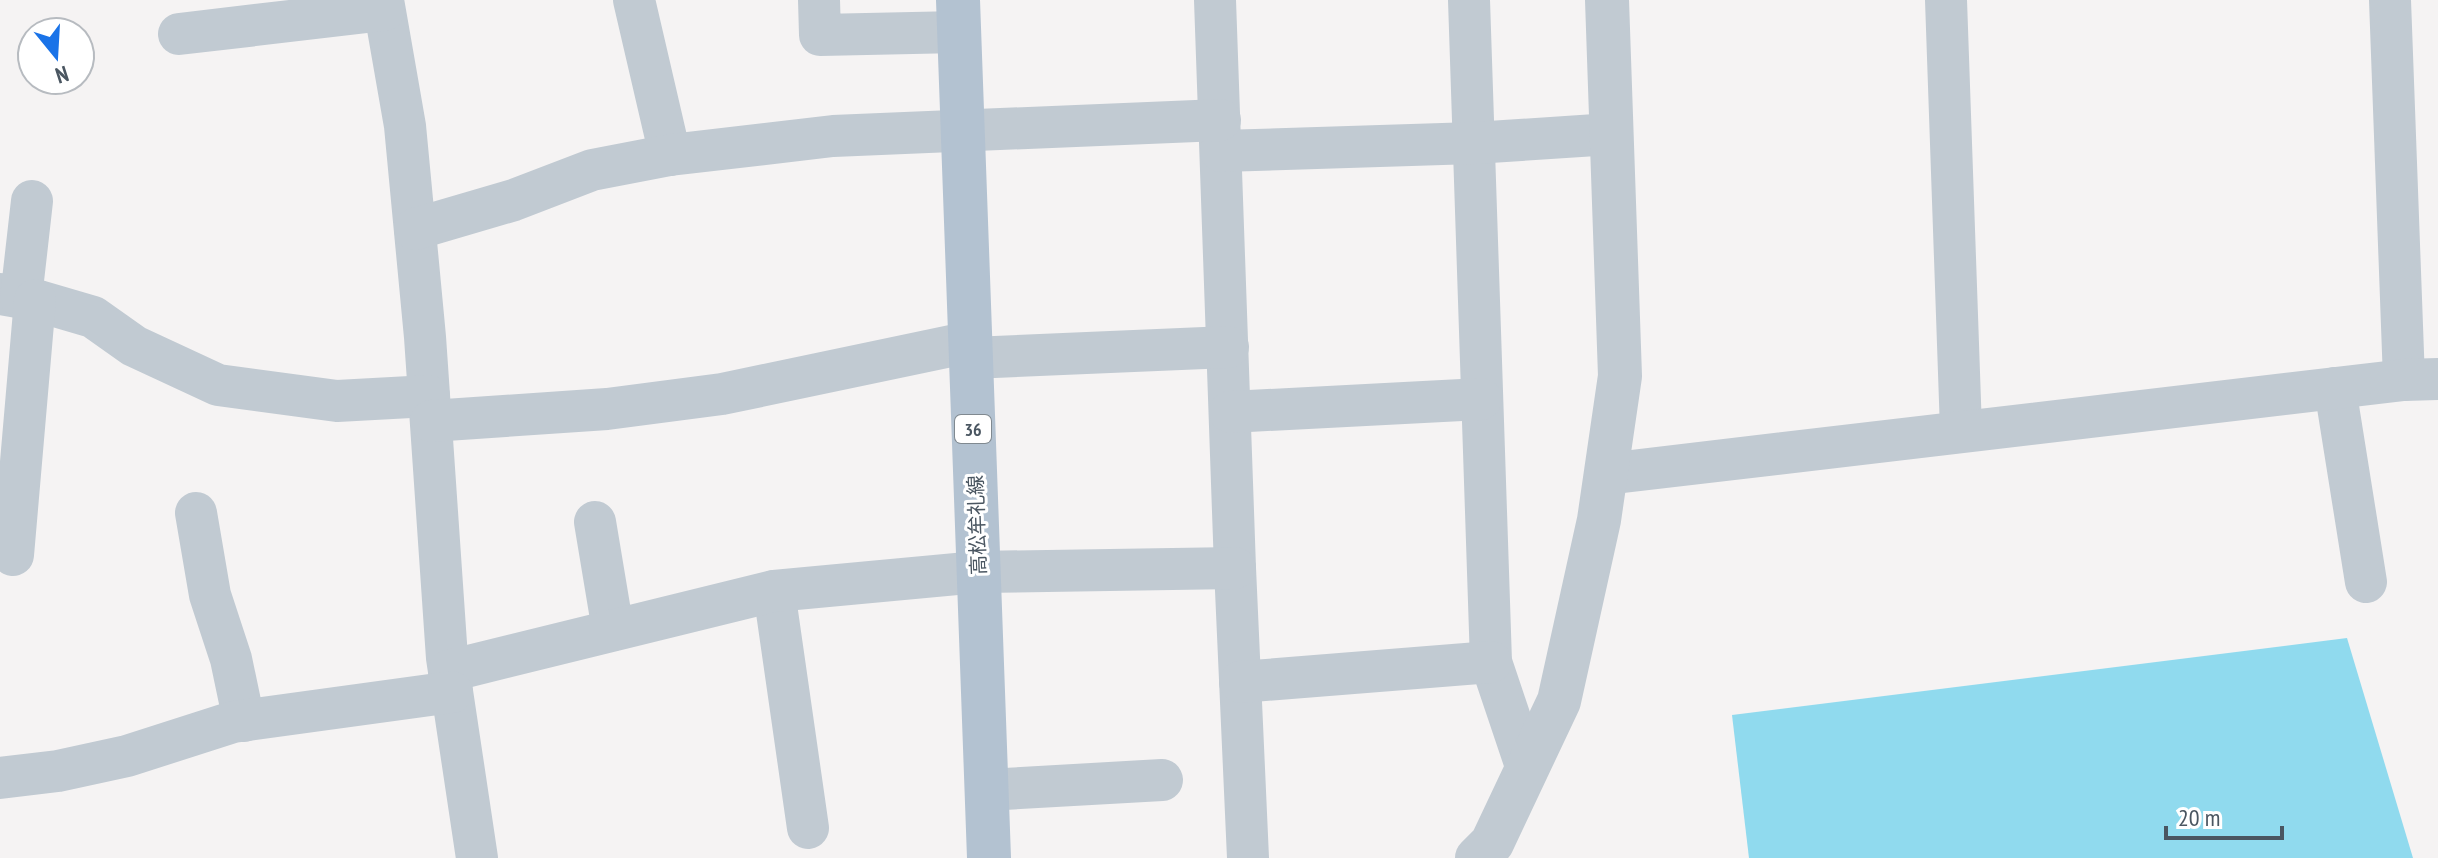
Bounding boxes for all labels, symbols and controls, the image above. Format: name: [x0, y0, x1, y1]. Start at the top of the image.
north arrow: [16, 16, 96, 96]
text: N: [52, 60, 72, 90]
road number: 36: [955, 415, 991, 443]
street label: 高松牟礼線: [962, 475, 992, 575]
scale bar: [2166, 790, 2282, 840]
text: 20 m: [2178, 802, 2220, 833]

